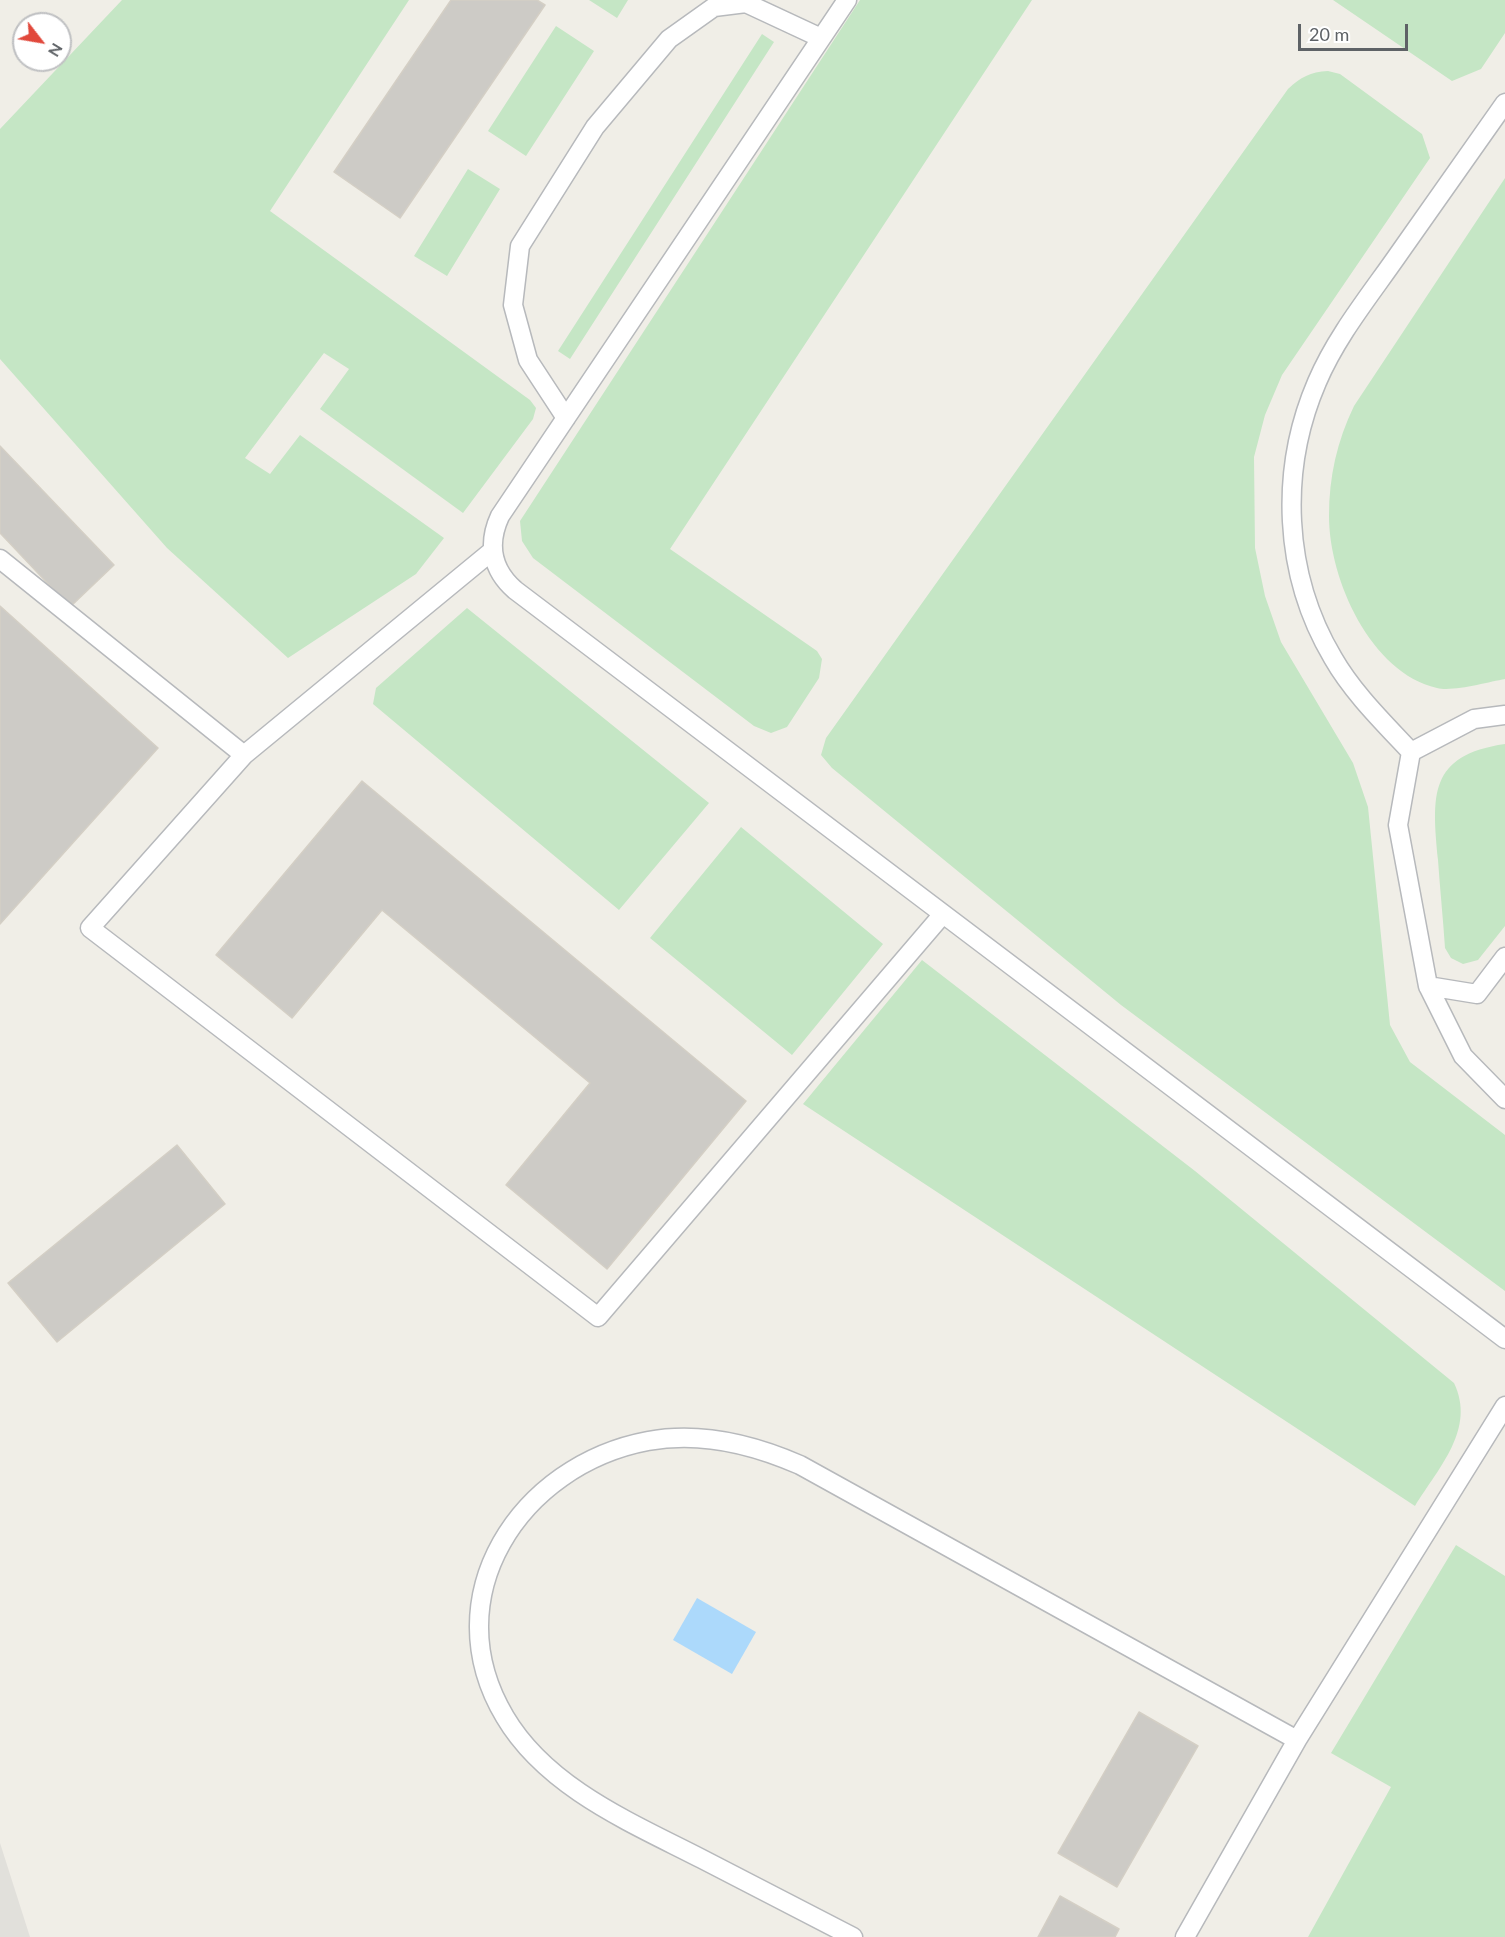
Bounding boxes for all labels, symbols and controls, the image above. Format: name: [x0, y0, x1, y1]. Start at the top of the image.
north arrow: [12, 12, 72, 72]
scale bar: [1301, 12, 1410, 50]
text: 20 m: [1309, 23, 1349, 45]
text: N: [45, 40, 67, 61]

